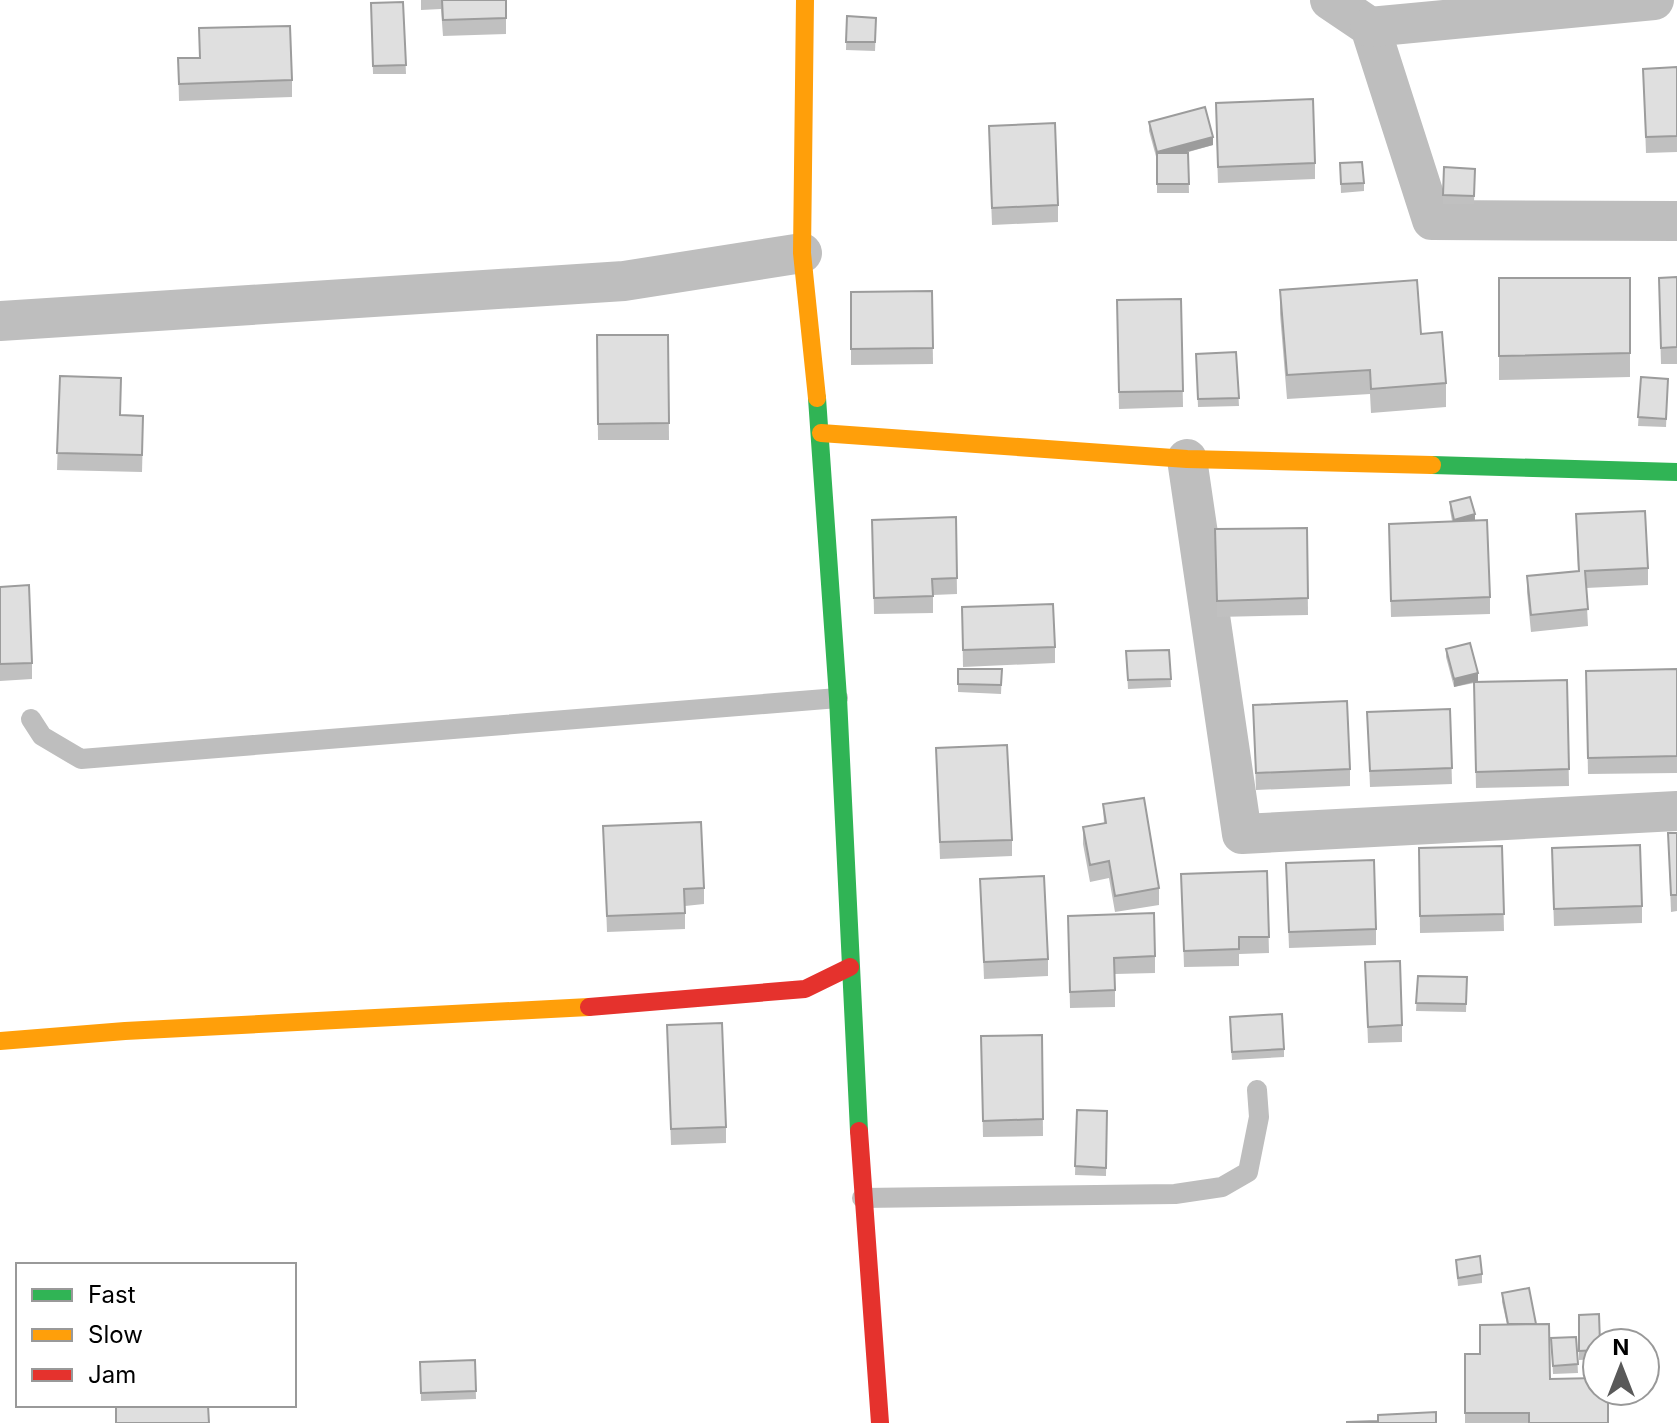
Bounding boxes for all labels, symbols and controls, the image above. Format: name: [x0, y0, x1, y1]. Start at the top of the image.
legend: [16, 1263, 296, 1407]
text: Fast: [88, 1280, 136, 1309]
text: Slow: [88, 1320, 143, 1349]
north arrow: [1581, 1327, 1661, 1407]
text: N: [1613, 1334, 1629, 1360]
text: Jam: [88, 1360, 136, 1389]

